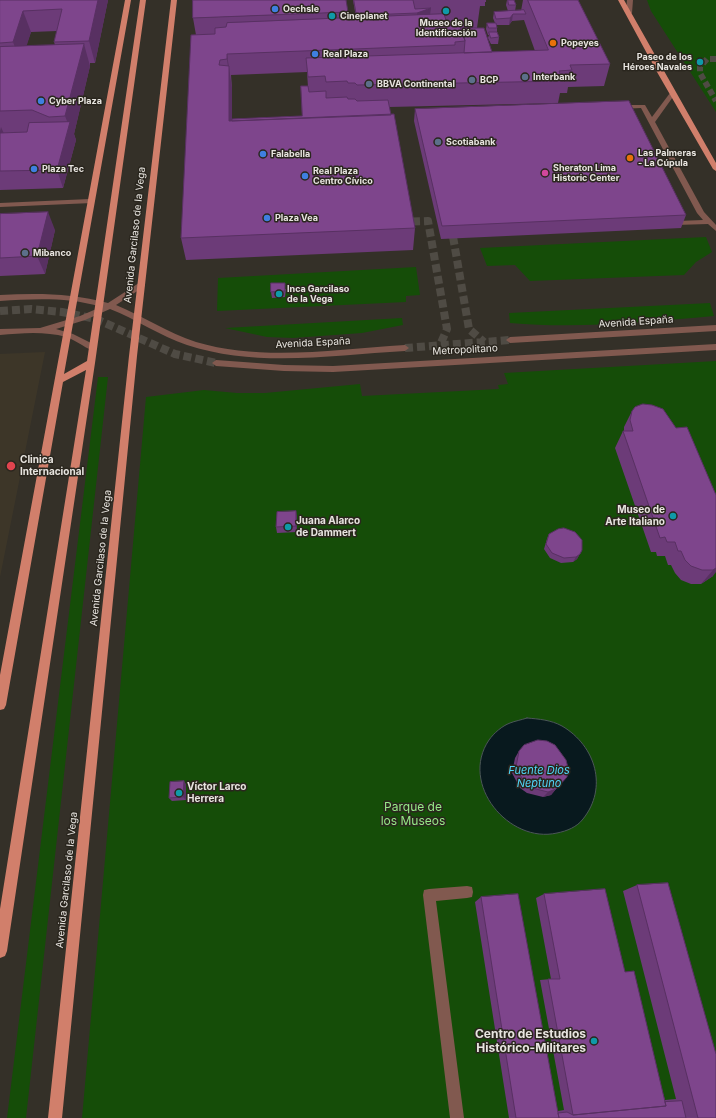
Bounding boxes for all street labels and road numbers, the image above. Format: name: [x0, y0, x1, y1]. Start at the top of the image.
street label: Avenida Garcilaso de la Vega: [122, 166, 148, 304]
street label: Avenida España: [598, 313, 674, 331]
street label: Avenida España: [275, 335, 351, 351]
street label: Metropolitano: [432, 342, 498, 358]
street label: Avenida Garcilaso de la Vega: [88, 489, 114, 627]
street label: Avenida Garcilaso de la Vega: [54, 811, 80, 949]

